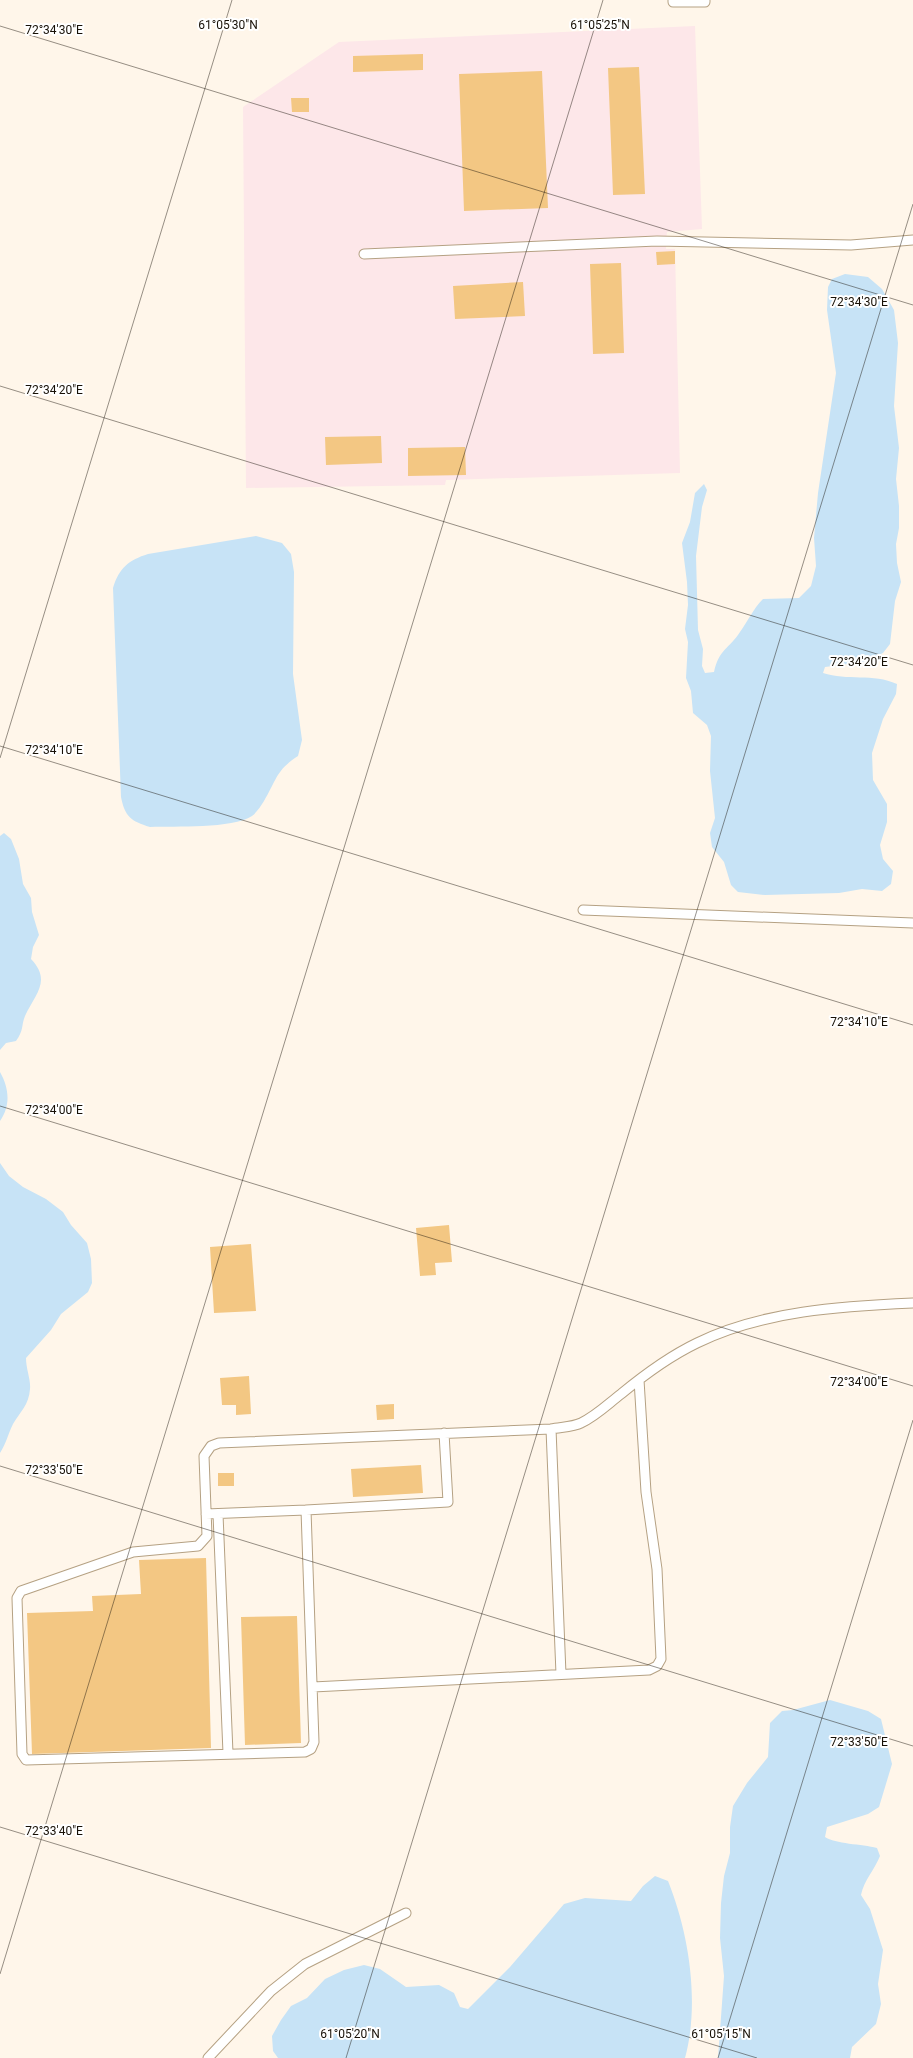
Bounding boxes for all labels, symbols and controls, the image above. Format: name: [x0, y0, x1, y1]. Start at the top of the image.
text: 61°05'30"N: [198, 18, 258, 32]
text: 61°05'25"N: [570, 18, 630, 32]
text: 72°34'30"E: [25, 23, 83, 37]
text: 72°34'30"E: [830, 295, 888, 309]
text: 72°34'20"E: [25, 383, 83, 397]
text: 72°34'20"E: [830, 655, 888, 669]
text: 72°34'10"E: [25, 743, 83, 757]
text: 72°34'10"E: [830, 1015, 888, 1029]
text: 72°34'00"E: [25, 1103, 83, 1117]
text: 72°34'00"E: [830, 1375, 888, 1389]
text: 72°33'50"E: [25, 1463, 83, 1477]
text: 72°33'50"E: [830, 1735, 888, 1749]
text: 72°33'40"E: [25, 1824, 83, 1838]
text: 61°05'20"N: [320, 2027, 380, 2041]
text: 61°05'15"N: [691, 2027, 751, 2041]

